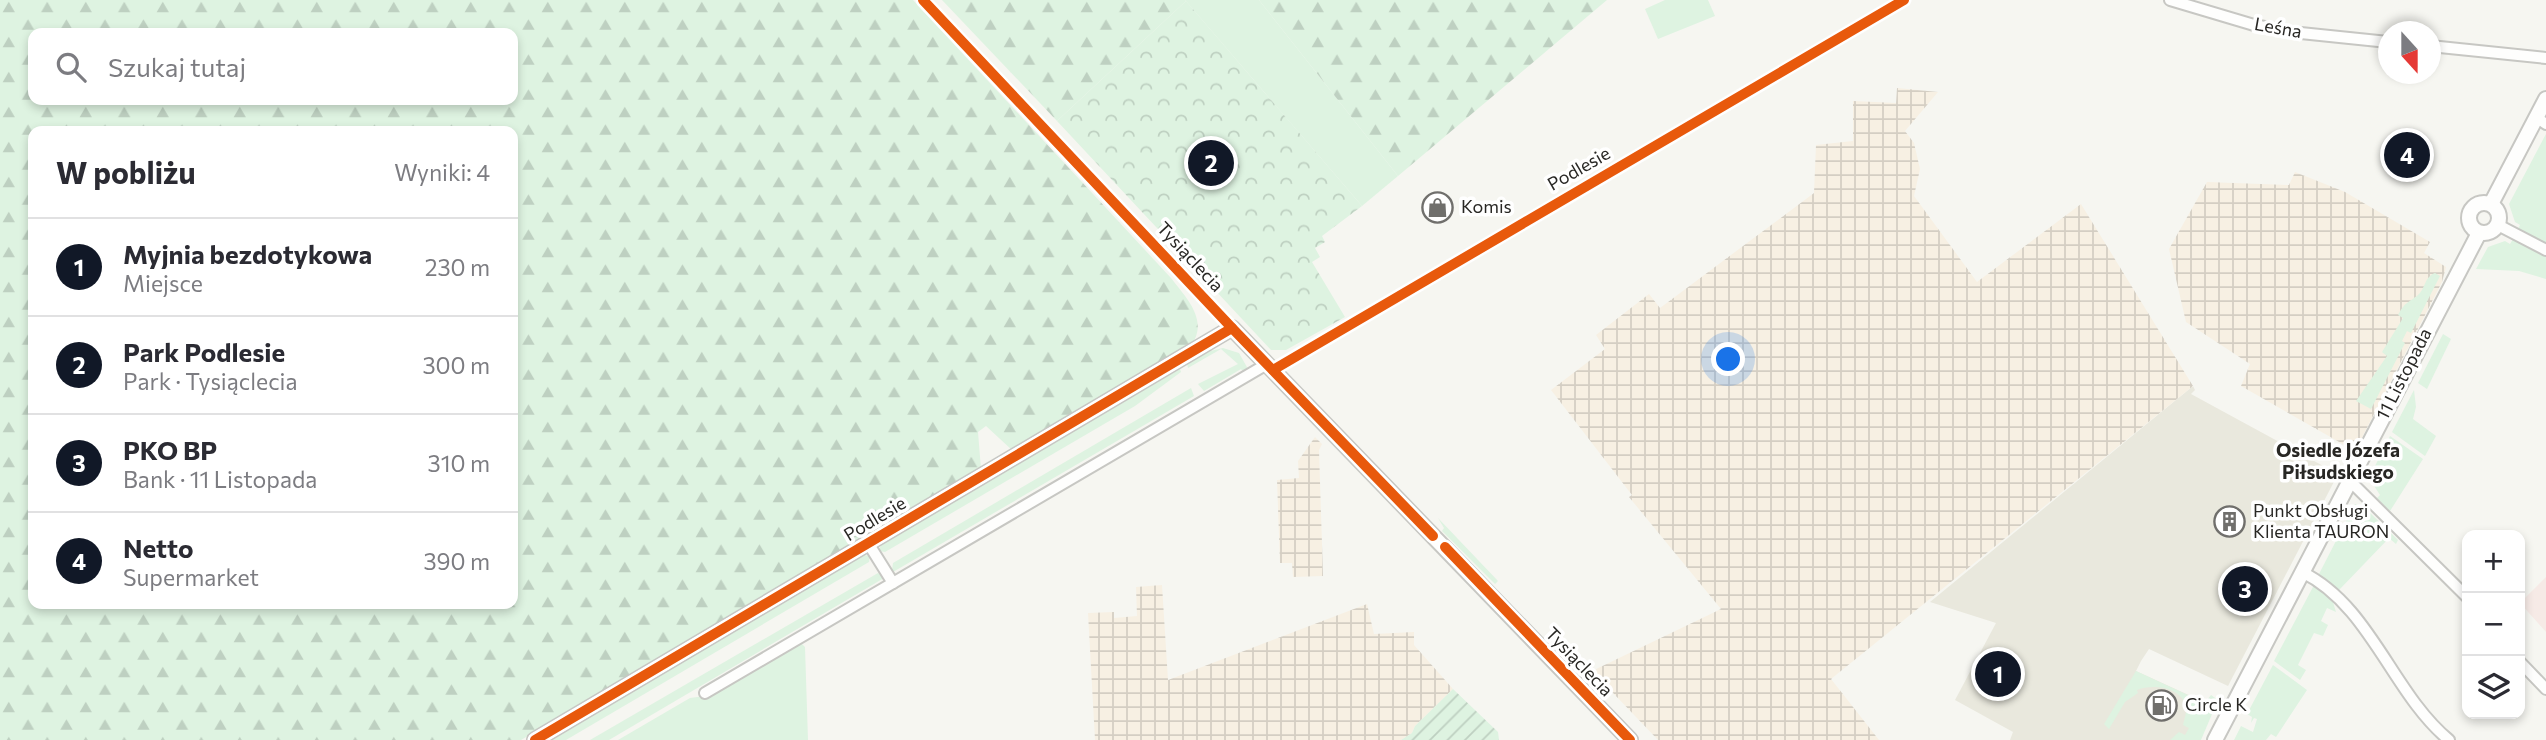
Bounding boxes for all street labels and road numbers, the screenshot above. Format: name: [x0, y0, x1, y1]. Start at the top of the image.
street label: Leśna: [2253, 12, 2304, 42]
street label: Podlesie: [1543, 141, 1614, 195]
street label: Tysiąclecia: [1153, 217, 1229, 296]
street label: 11 Listopada: [2371, 324, 2436, 423]
street label: Podlesie: [839, 491, 910, 545]
street label: Tysiąclecia: [1541, 622, 1618, 701]

